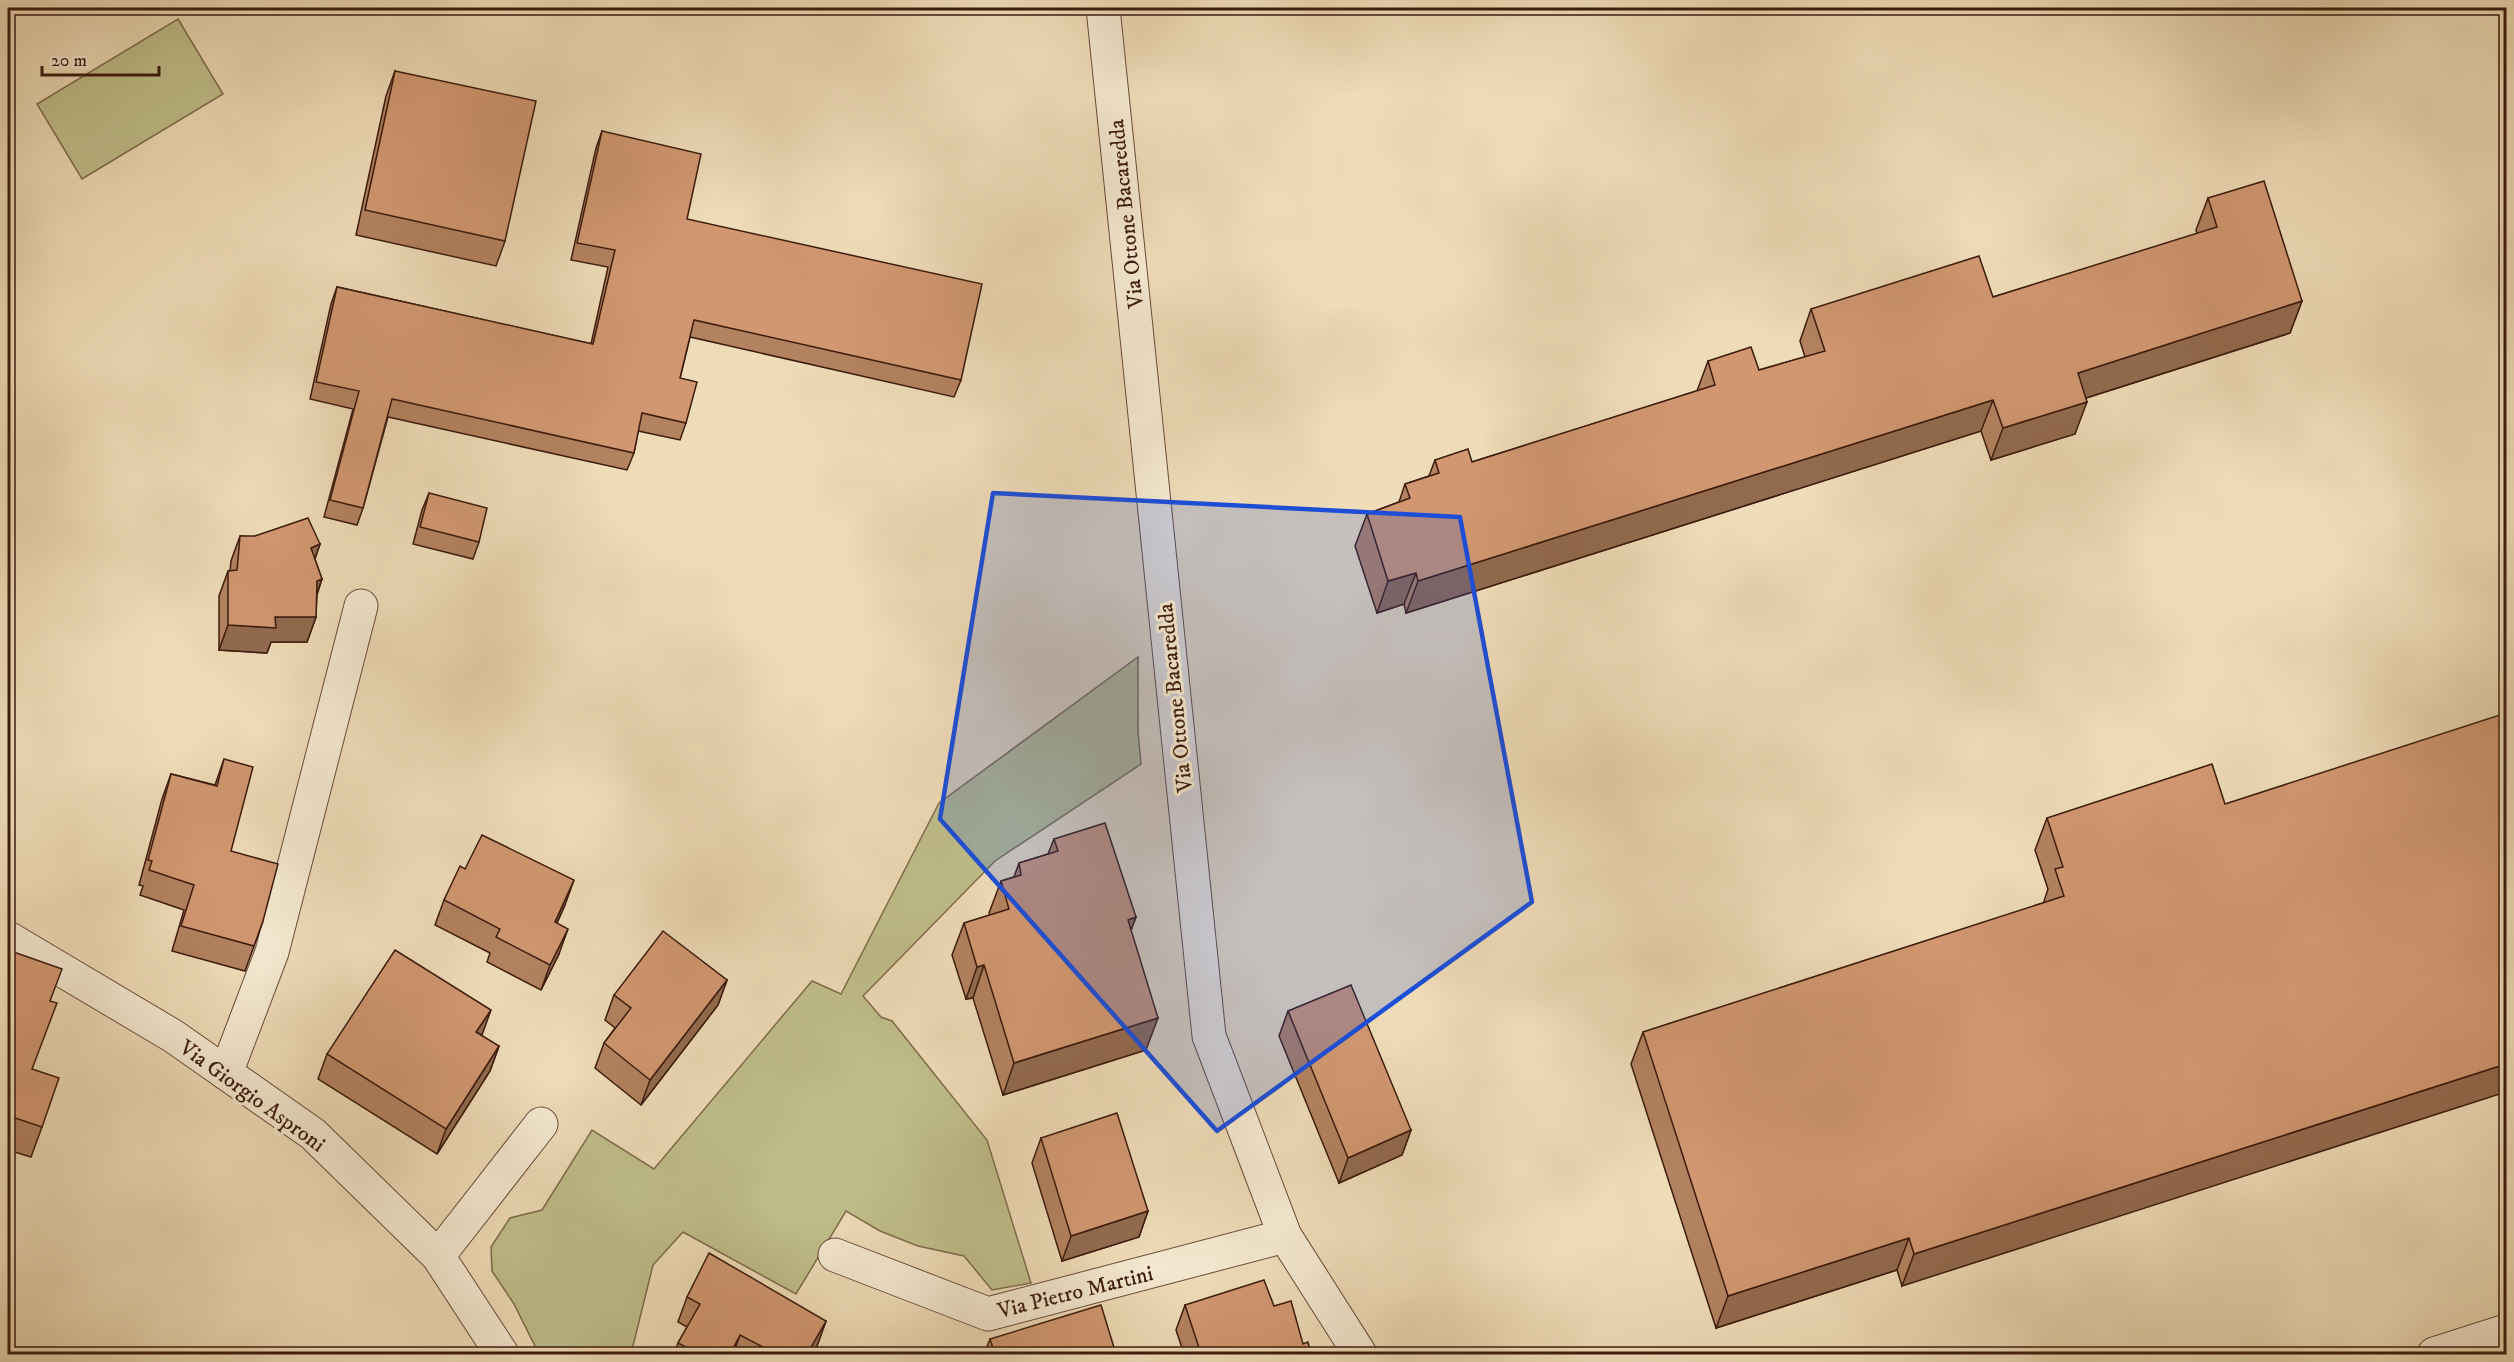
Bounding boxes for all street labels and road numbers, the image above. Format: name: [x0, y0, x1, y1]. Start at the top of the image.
street label: Via Ottone Bacaredda: [1103, 117, 1150, 311]
street label: Via Ottone Bacaredda: [1152, 601, 1199, 795]
street label: Via Giorgio Asproni: [173, 1034, 330, 1158]
street label: Via Pietro Martini: [994, 1260, 1156, 1325]

